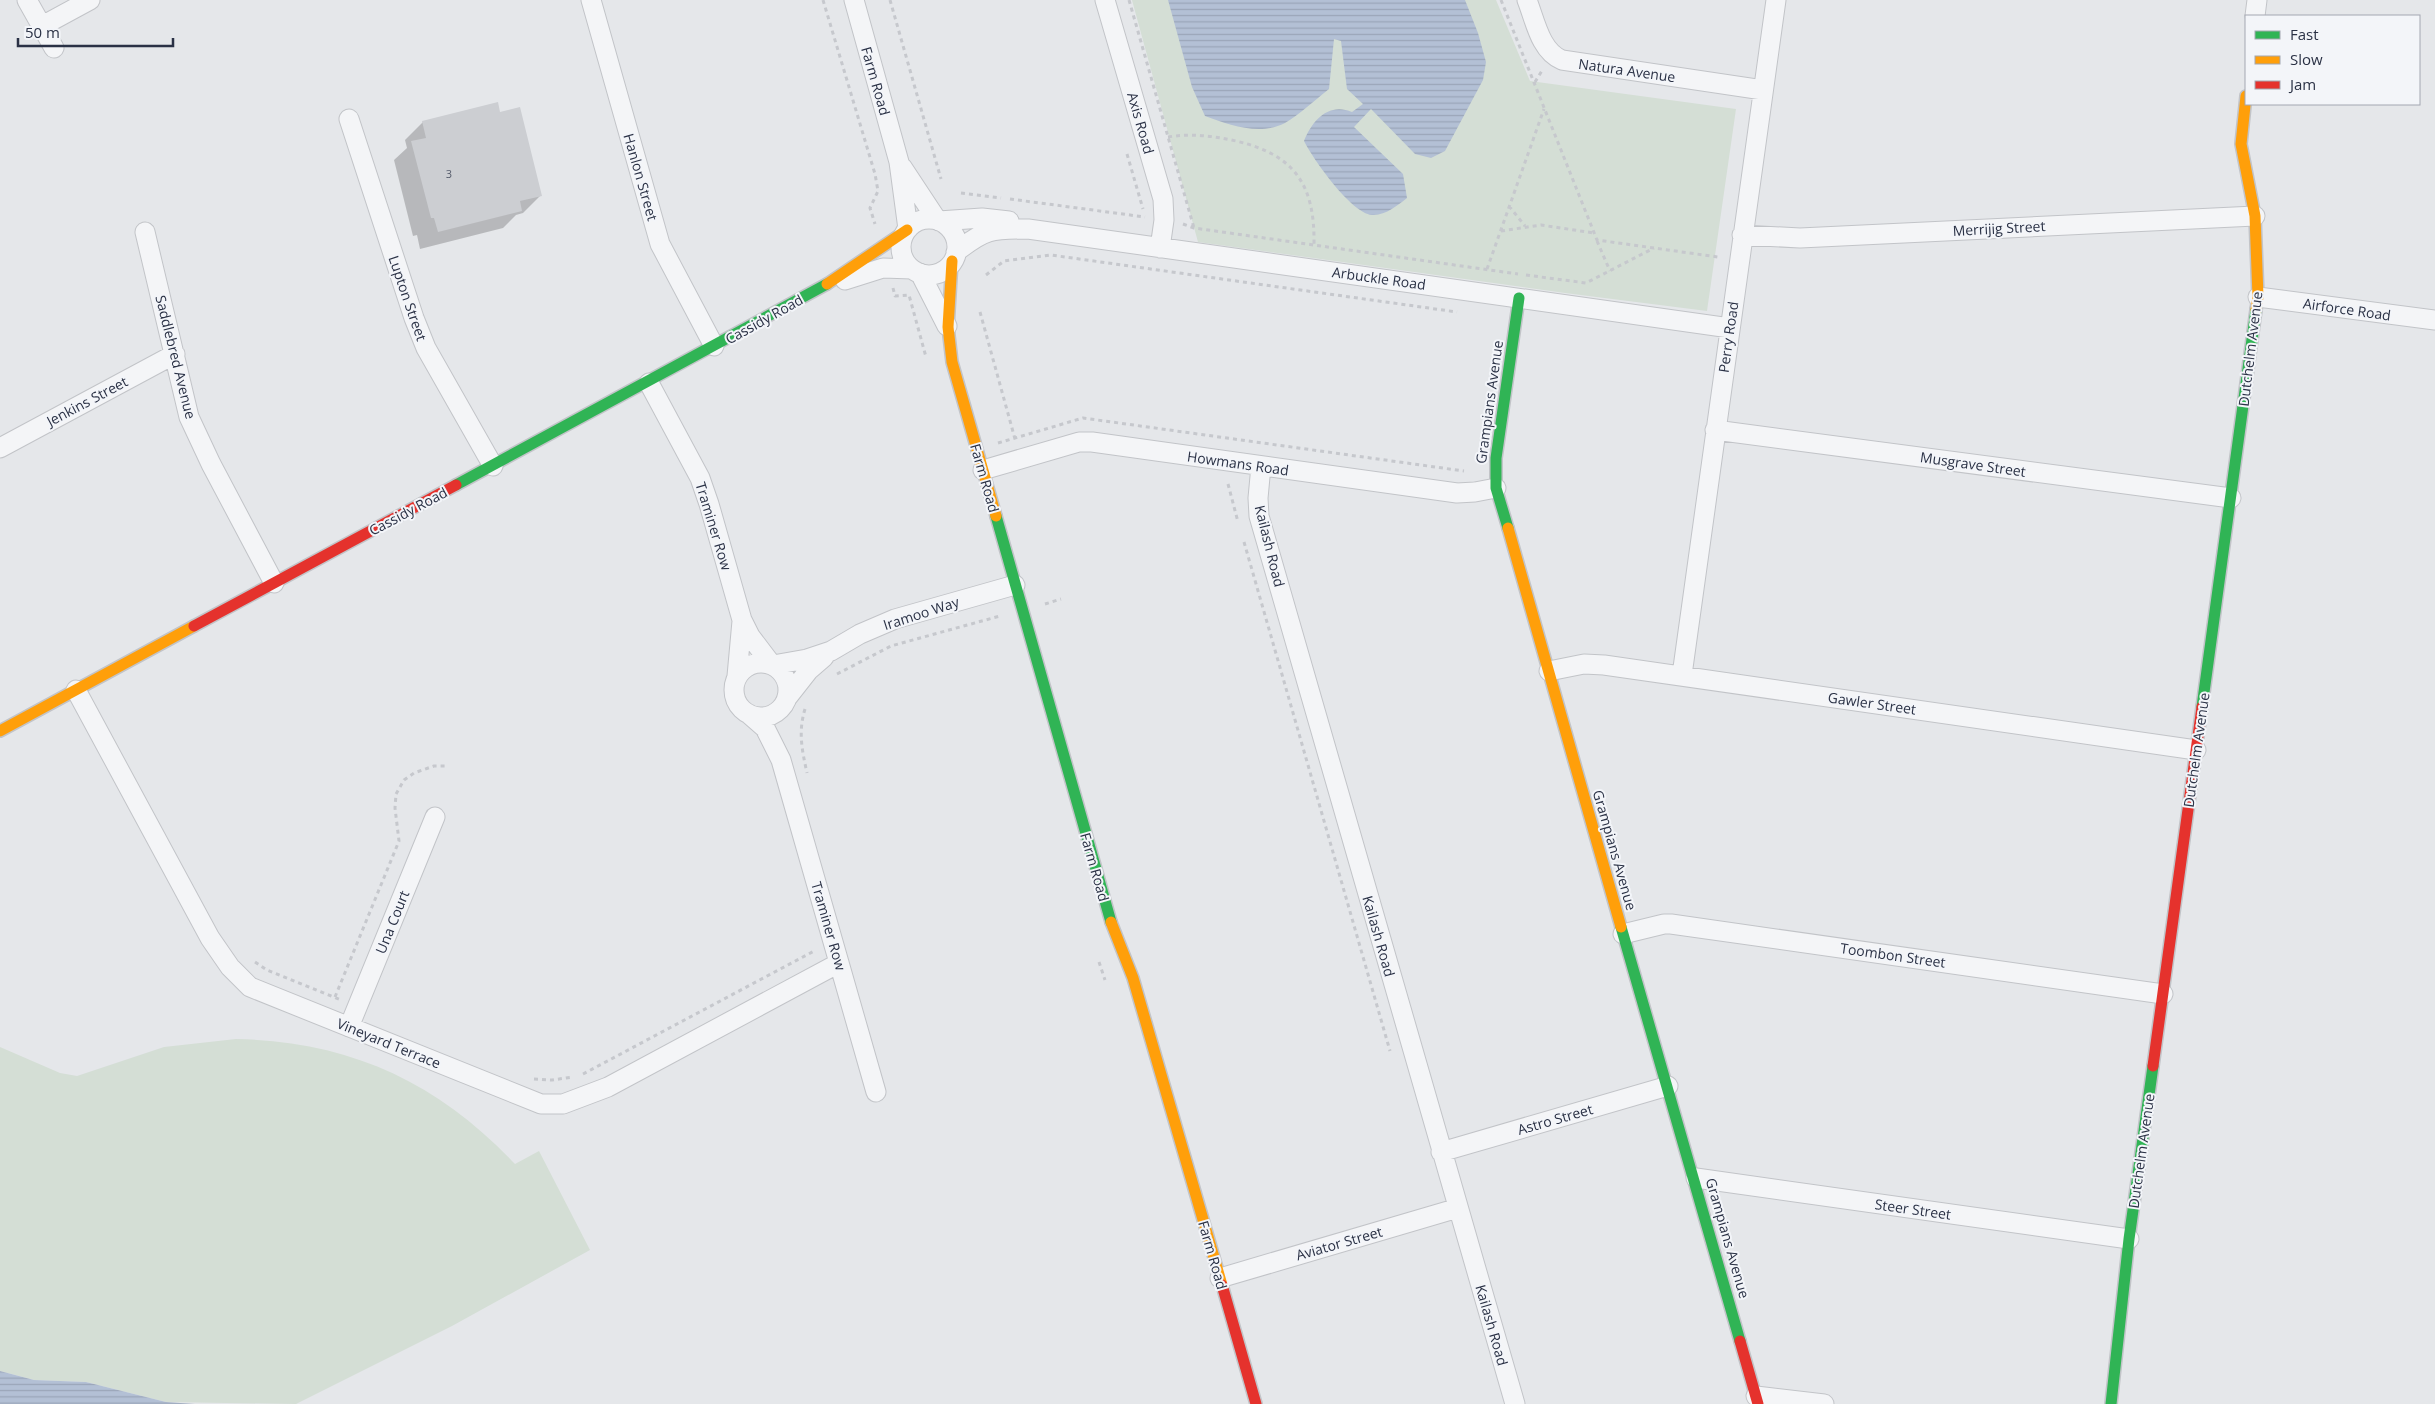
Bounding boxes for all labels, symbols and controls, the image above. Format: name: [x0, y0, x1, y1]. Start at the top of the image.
scale bar: [18, 15, 172, 47]
legend: [2245, 15, 2420, 105]
text: 50 m: [25, 22, 60, 42]
text: Fast: [2290, 24, 2319, 44]
street label: Farm Road: [857, 44, 895, 118]
text: Slow: [2290, 49, 2323, 69]
street label: Natura Avenue: [1577, 54, 1677, 86]
text: Jam: [2288, 74, 2316, 94]
street label: Axis Road: [1123, 90, 1159, 156]
street label: Hanlon Street: [619, 131, 663, 223]
house number: 3: [446, 166, 452, 181]
street label: Merrijig Street: [1952, 216, 2046, 240]
street label: Lupton Street: [384, 253, 432, 343]
street label: Arbuckle Road: [1331, 262, 1427, 294]
street label: Cassidy Road: [722, 290, 806, 348]
street label: Dutchelm Avenue: [2234, 290, 2266, 408]
street label: Saddlebred Avenue: [151, 293, 201, 421]
street label: Airforce Road: [2302, 293, 2392, 325]
street label: Perry Road: [1714, 300, 1742, 374]
street label: Grampians Avenue: [1471, 339, 1507, 465]
street label: Jenkins Street: [41, 372, 131, 431]
street label: Farm Road: [966, 441, 1004, 515]
street label: Howmans Road: [1186, 446, 1290, 480]
street label: Musgrave Street: [1919, 447, 2027, 481]
street label: Traminer Row: [692, 480, 736, 573]
street label: Cassidy Road: [366, 482, 450, 540]
street label: Kailash Road: [1251, 503, 1289, 589]
street label: Iramoo Way: [881, 592, 962, 634]
street label: Gawler Street: [1827, 687, 1917, 719]
street label: Dutchelm Avenue: [2179, 691, 2213, 809]
street label: Grampians Avenue: [1589, 788, 1641, 912]
street label: Farm Road: [1076, 830, 1114, 904]
street label: Traminer Row: [807, 879, 851, 973]
street label: Una Court: [371, 887, 413, 957]
street label: Kailash Road: [1358, 893, 1400, 979]
street label: Toombon Street: [1839, 938, 1947, 972]
street label: Vineyard Terrace: [334, 1014, 444, 1073]
street label: Dutchelm Avenue: [2124, 1092, 2158, 1210]
street label: Astro Street: [1515, 1099, 1595, 1139]
street label: Grampians Avenue: [1702, 1176, 1754, 1300]
street label: Steer Street: [1874, 1194, 1952, 1224]
street label: Farm Road: [1194, 1218, 1232, 1292]
street label: Aviator Street: [1294, 1222, 1384, 1264]
street label: Kailash Road: [1471, 1282, 1513, 1368]

